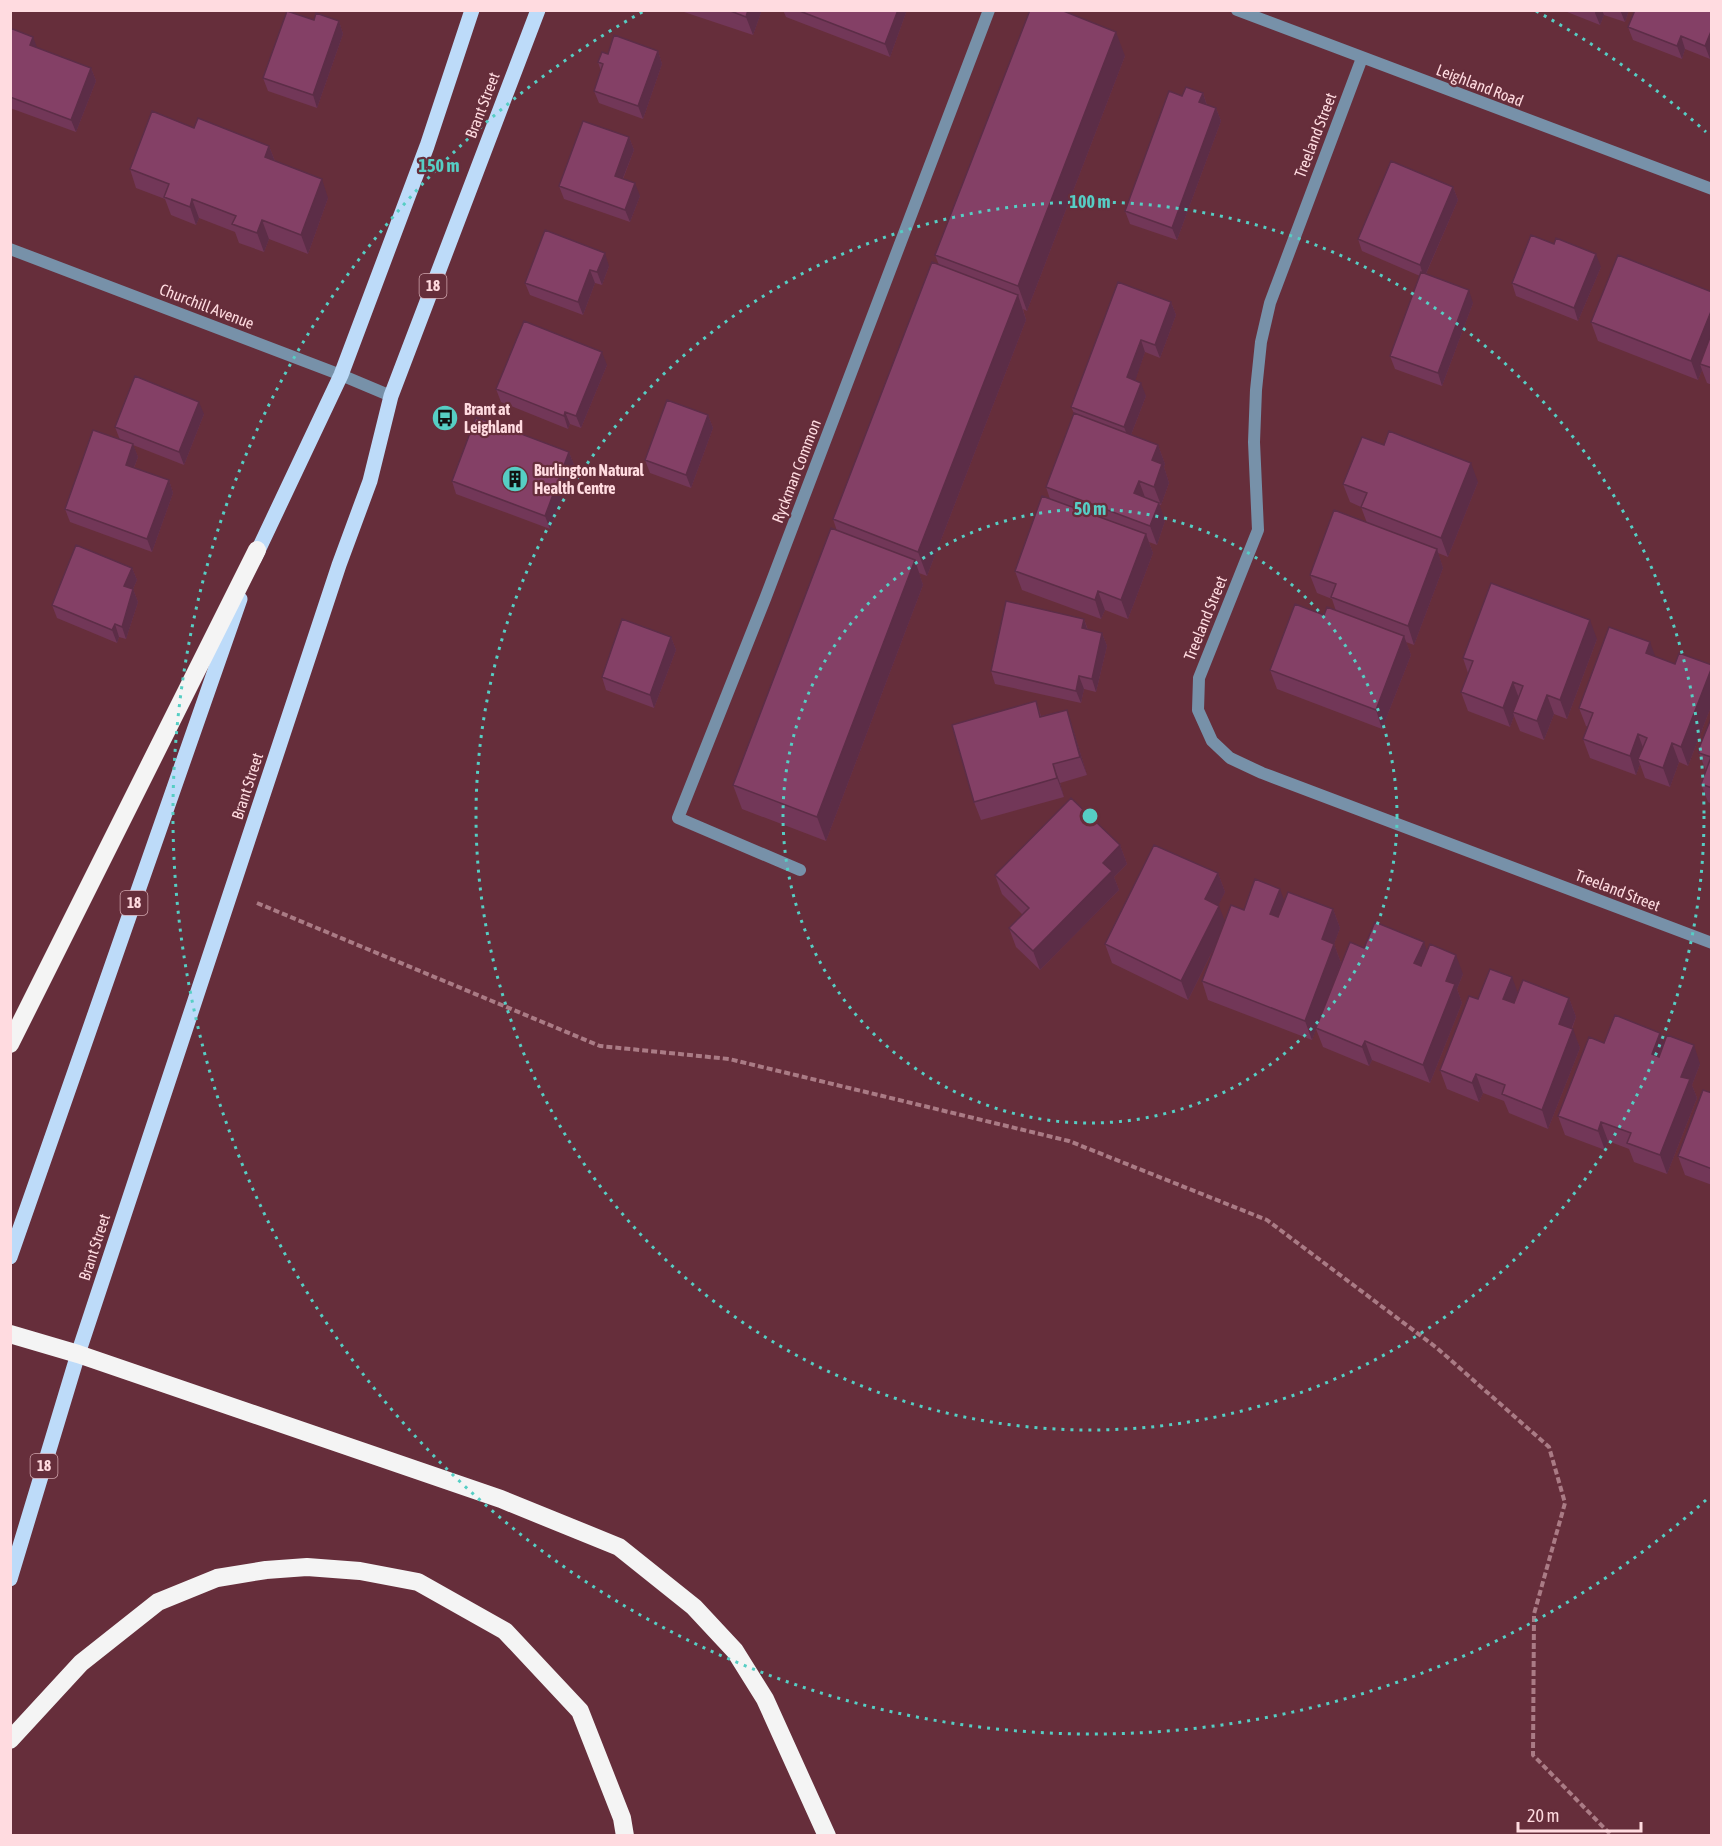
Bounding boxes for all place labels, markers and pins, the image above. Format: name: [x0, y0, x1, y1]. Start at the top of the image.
place label: Brant at Leighland: [464, 400, 523, 436]
bus stop icon: Brant at Leighland: [430, 403, 460, 433]
place label: Burlington Natural Health Centre: [534, 461, 645, 497]
building icon: Burlington Natural Health Centre: [500, 464, 530, 494]
centre of rings: [1080, 806, 1100, 826]

